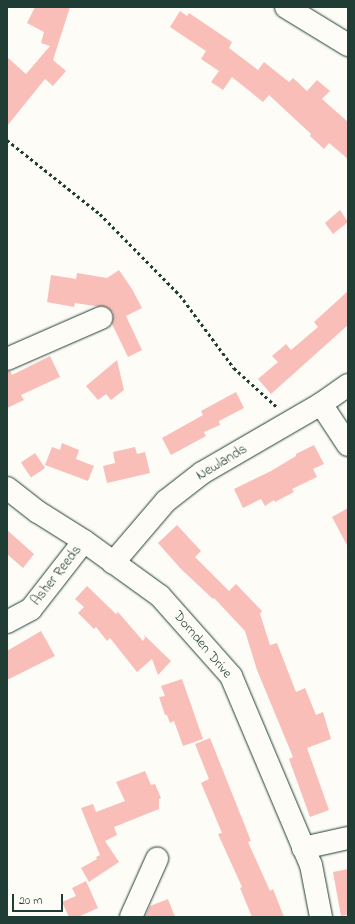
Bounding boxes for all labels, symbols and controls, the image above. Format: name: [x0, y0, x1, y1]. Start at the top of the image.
street label: Newlands: [193, 441, 251, 485]
street label: Asher Reeds: [28, 543, 86, 609]
street label: Dornden Drive: [169, 608, 235, 682]
scale bar: [14, 886, 65, 912]
text: 20 m: [19, 892, 42, 910]

